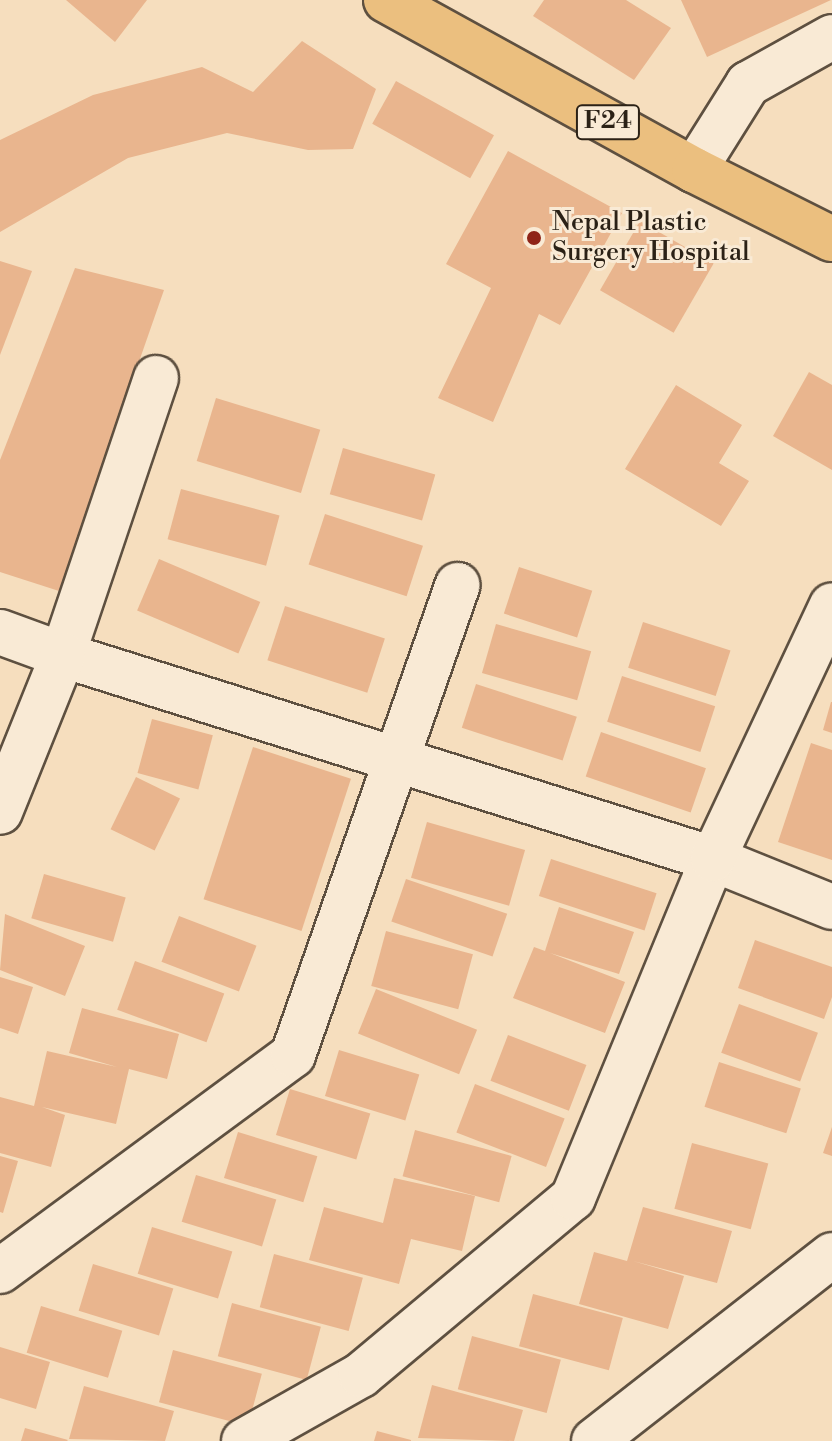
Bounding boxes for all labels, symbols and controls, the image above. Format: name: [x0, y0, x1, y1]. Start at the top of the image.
road number: F24: [574, 102, 642, 142]
place label: Nepal Plastic Surgery Hospital: [552, 207, 750, 268]
marker: Nepal Plastic Surgery Hospital: [523, 227, 545, 249]

